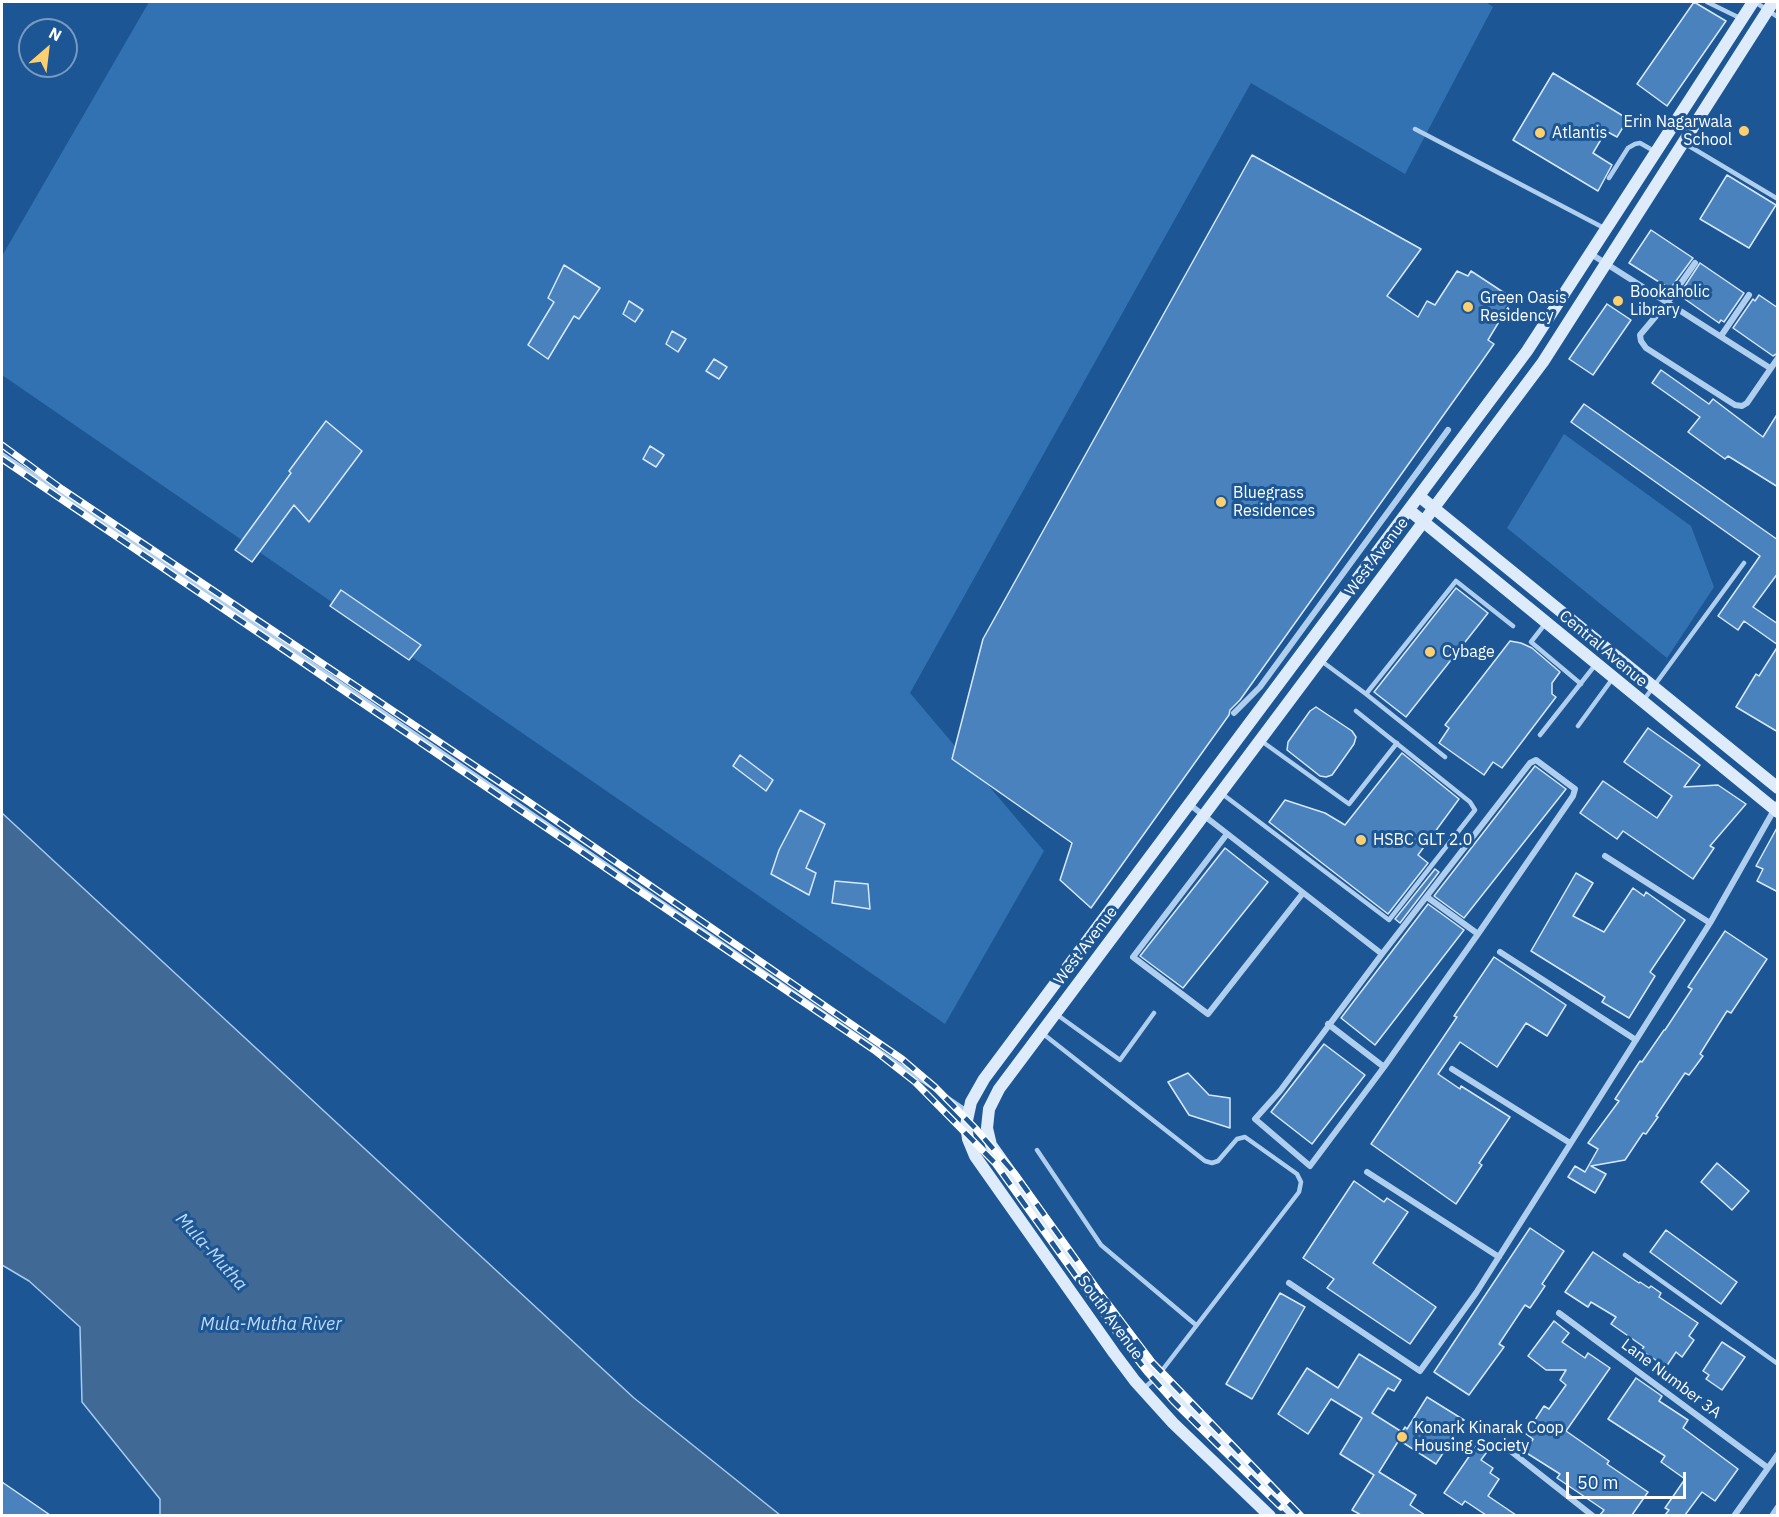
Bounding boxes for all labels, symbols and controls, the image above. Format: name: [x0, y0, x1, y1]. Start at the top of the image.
north arrow: [18, 18, 78, 78]
text: N: [46, 22, 65, 45]
place label: Erin Nagarwala School: [1624, 112, 1732, 150]
place label: Atlantis: [1552, 123, 1607, 143]
marker: Erin Nagarwala School: [1737, 124, 1751, 138]
marker: Atlantis: [1533, 126, 1547, 140]
place label: Bookaholic Library: [1630, 282, 1710, 320]
place label: Green Oasis Residency: [1480, 288, 1567, 326]
marker: Bookaholic Library: [1611, 294, 1625, 308]
marker: Green Oasis Residency: [1461, 300, 1475, 314]
place label: Bluegrass Residences: [1233, 483, 1315, 521]
marker: Bluegrass Residences: [1214, 495, 1228, 509]
street label: West Avenue: [1341, 514, 1413, 600]
street label: Central Avenue: [1555, 607, 1651, 691]
place label: Cybage: [1442, 642, 1495, 662]
marker: Cybage: [1423, 645, 1437, 659]
place label: HSBC GLT 2.0: [1373, 830, 1472, 850]
marker: HSBC GLT 2.0: [1354, 833, 1368, 847]
street label: West Avenue: [1050, 903, 1122, 989]
water label: Mula-Mutha: [171, 1209, 251, 1295]
street label: South Avenue: [1073, 1272, 1147, 1364]
water label: Mula-Mutha River: [200, 1314, 342, 1336]
street label: Lane Number 3A: [1617, 1335, 1725, 1423]
place label: Konark Kinarak Coop Housing Society: [1414, 1418, 1564, 1456]
marker: Konark Kinarak Coop Housing Society: [1395, 1430, 1409, 1444]
scale bar: [1569, 1460, 1689, 1498]
text: 50 m: [1577, 1471, 1619, 1494]

